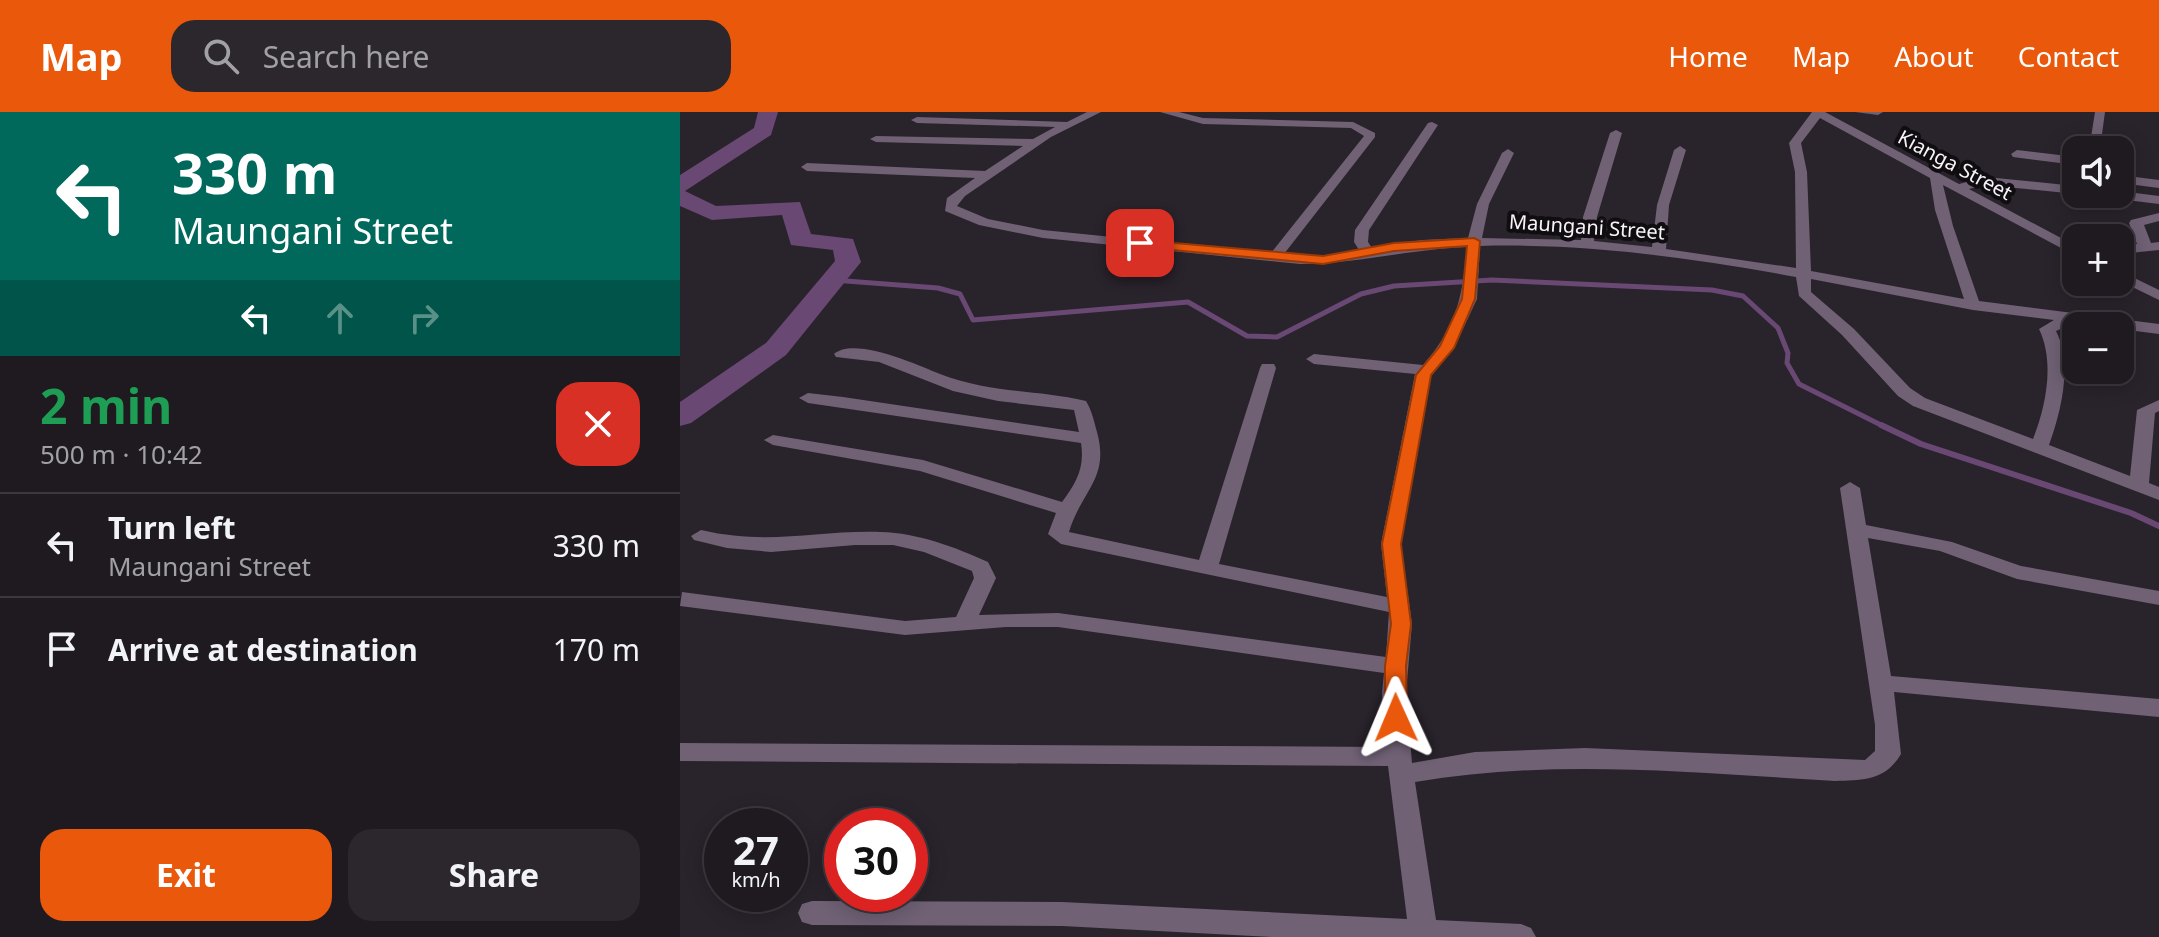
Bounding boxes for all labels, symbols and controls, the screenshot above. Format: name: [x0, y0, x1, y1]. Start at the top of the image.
search box: [171, 20, 731, 92]
text: Map: [40, 30, 123, 82]
icon: search: [199, 34, 243, 78]
text: Search here: [263, 36, 430, 77]
text: Home: [1668, 37, 1748, 75]
text: Map: [1792, 37, 1850, 75]
text: About: [1894, 37, 1974, 75]
text: Contact: [2018, 37, 2119, 75]
street label: Kianga Street: [1893, 123, 2017, 206]
text: 330 m: [172, 134, 337, 210]
map controls: [2062, 136, 2134, 384]
button: sound: [2062, 136, 2134, 208]
icon: left: [40, 144, 144, 248]
text: Maungani Street: [172, 206, 453, 255]
street label: Maungani Street: [1508, 208, 1666, 245]
pin: [1106, 209, 1174, 277]
icon: arrive: [1118, 221, 1162, 265]
button: +: [2062, 224, 2134, 296]
icon: left: [234, 296, 278, 340]
icon: ahead: [318, 296, 362, 340]
icon: right: [402, 296, 446, 340]
button: −: [2062, 312, 2134, 384]
text: 2 min: [40, 373, 172, 438]
button: close: [556, 382, 640, 466]
text: 500 m · 10:42: [40, 436, 203, 472]
text: Turn left: [108, 507, 236, 548]
icon: left: [40, 523, 84, 567]
text: 330 m: [553, 525, 640, 566]
text: Maungani Street: [108, 548, 311, 584]
icon: arrive: [40, 627, 84, 671]
text: Arrive at destination: [108, 629, 418, 670]
text: 170 m: [553, 629, 640, 670]
position arrow: [1354, 676, 1438, 760]
speed limit sign: 30: [824, 808, 928, 912]
text: 27: [733, 822, 779, 877]
button: Exit: [40, 829, 332, 921]
button: Share: [348, 829, 640, 921]
text: km/h: [731, 866, 781, 893]

